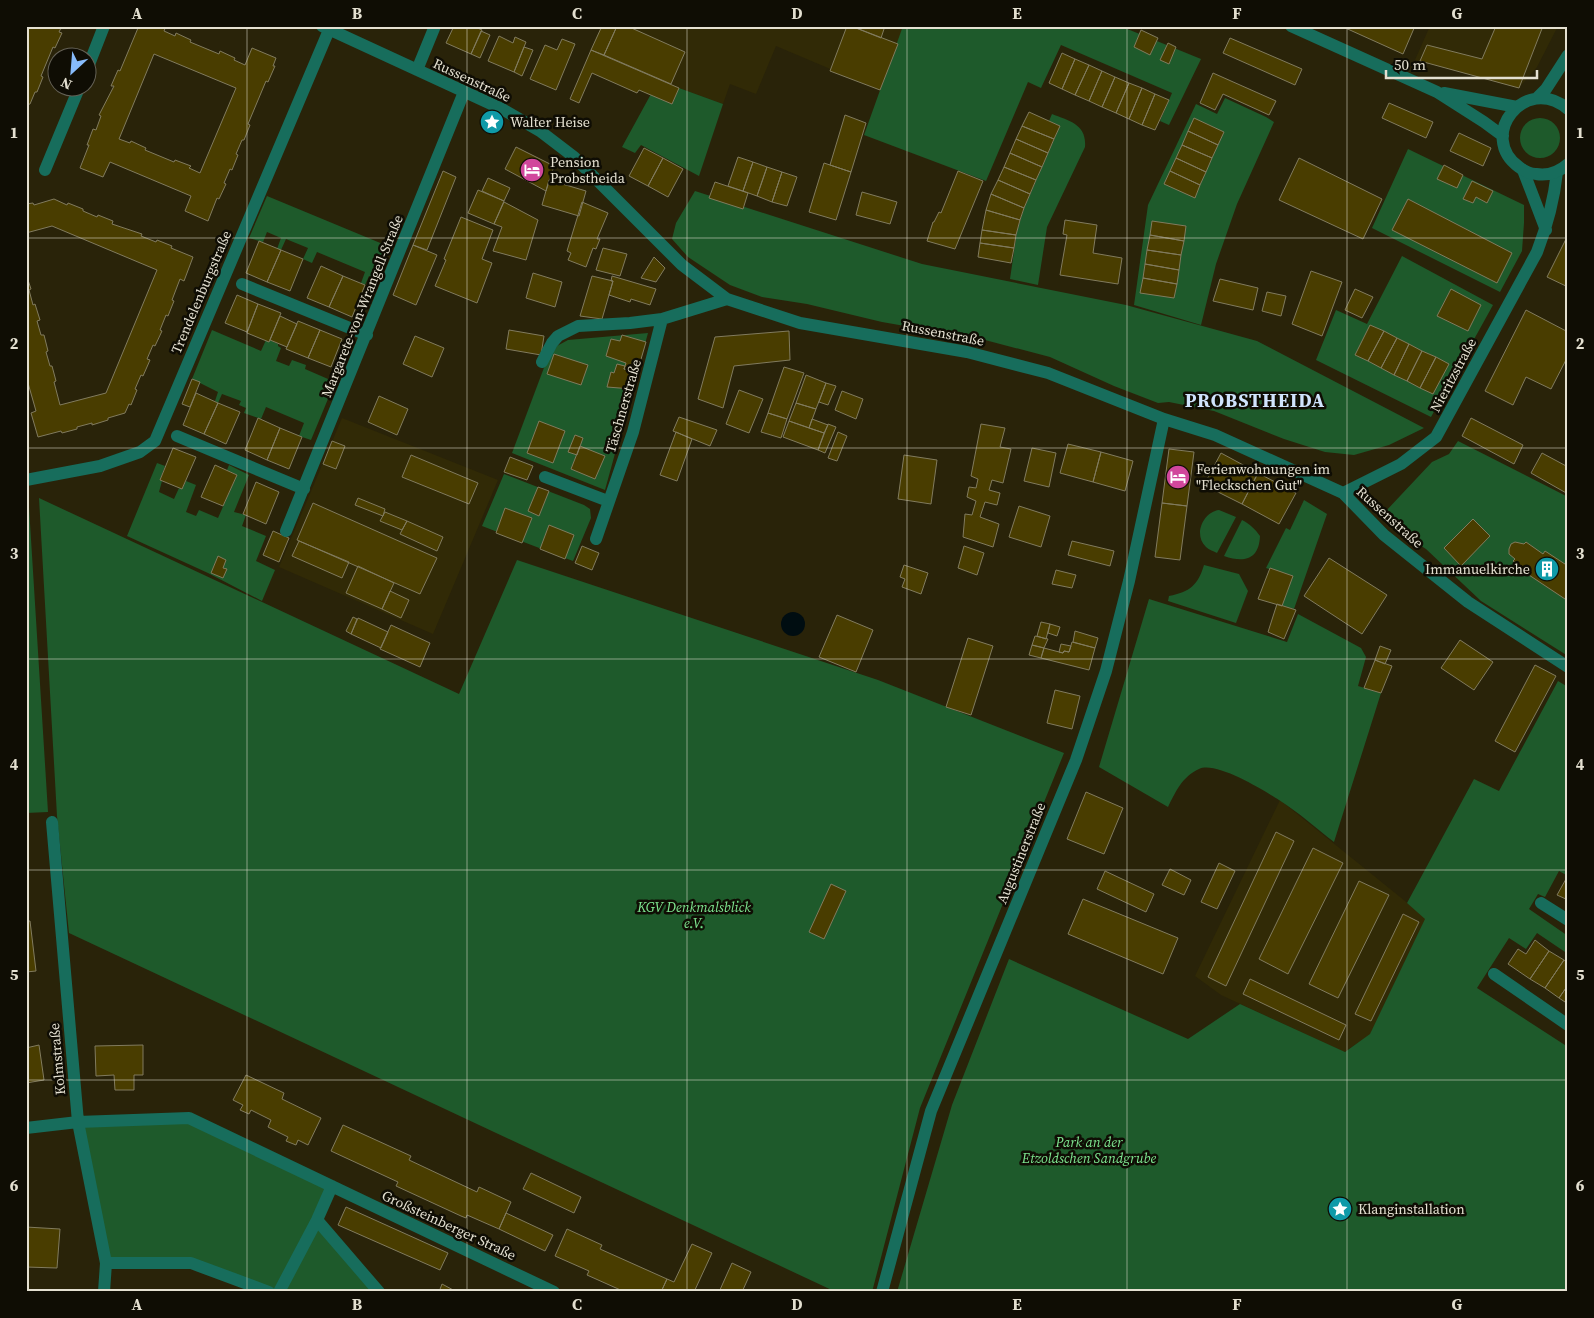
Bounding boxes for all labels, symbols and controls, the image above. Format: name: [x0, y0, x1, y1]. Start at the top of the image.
text: A: [132, 2, 143, 24]
text: B: [352, 2, 363, 24]
text: C: [572, 2, 582, 24]
text: D: [791, 2, 803, 24]
text: E: [1012, 2, 1022, 24]
text: F: [1232, 2, 1242, 24]
text: G: [1452, 2, 1463, 24]
north arrow: [48, 48, 98, 98]
scale bar: [1386, 48, 1538, 80]
street label: Russenstraße: [430, 53, 514, 107]
text: 50 m: [1394, 54, 1426, 75]
text: N: [57, 72, 75, 95]
place icon: Walter Heise: [479, 109, 505, 135]
place label: Walter Heise: [510, 112, 590, 132]
text: 1: [10, 121, 18, 143]
text: 1: [1576, 121, 1584, 143]
place label: Pension Probstheida: [550, 152, 626, 188]
hotel icon: Pension Probstheida: [519, 157, 545, 183]
street label: Margarete-von-Wrangell-Straße: [316, 212, 408, 400]
street label: Trendelenburgstraße: [166, 227, 236, 357]
street label: Russenstraße: [900, 315, 986, 351]
text: 2: [10, 332, 19, 354]
text: 2: [1576, 332, 1585, 354]
street label: Nieritzstraße: [1425, 334, 1481, 416]
street label: Täschnerstraße: [600, 357, 646, 455]
district label: PROBSTHEIDA: [1185, 387, 1325, 413]
place label: Ferienwohnungen im "Fleckschen Gut": [1196, 459, 1331, 495]
hotel icon: Ferienwohnungen im "Fleckschen Gut": [1165, 464, 1191, 490]
street label: Russenstraße: [1352, 482, 1428, 552]
text: 3: [10, 542, 19, 564]
text: 3: [1576, 542, 1585, 564]
building icon: Immanuelkirche: [1534, 556, 1560, 582]
place label: Immanuelkirche: [1425, 559, 1530, 579]
text: 4: [10, 753, 19, 775]
text: 4: [1576, 753, 1585, 775]
street label: Augustinerstraße: [992, 799, 1050, 907]
park label: KGV Denkmalsblick e.V.: [636, 897, 751, 933]
text: 5: [10, 963, 19, 985]
text: 5: [1576, 963, 1585, 985]
street label: Kolmstraße: [44, 1022, 70, 1096]
park label: Park an der Etzoldschen Sandgrube: [1021, 1132, 1156, 1168]
text: 6: [10, 1174, 19, 1196]
text: 6: [1576, 1174, 1585, 1196]
street label: Großsteinberger Straße: [379, 1185, 519, 1265]
place icon: Klanginstallation: [1327, 1196, 1353, 1222]
place label: Klanginstallation: [1358, 1199, 1465, 1219]
text: A: [132, 1293, 143, 1315]
text: B: [352, 1293, 363, 1315]
text: C: [572, 1293, 582, 1315]
text: D: [791, 1293, 803, 1315]
text: E: [1012, 1293, 1022, 1315]
text: F: [1232, 1293, 1242, 1315]
text: G: [1452, 1293, 1463, 1315]

